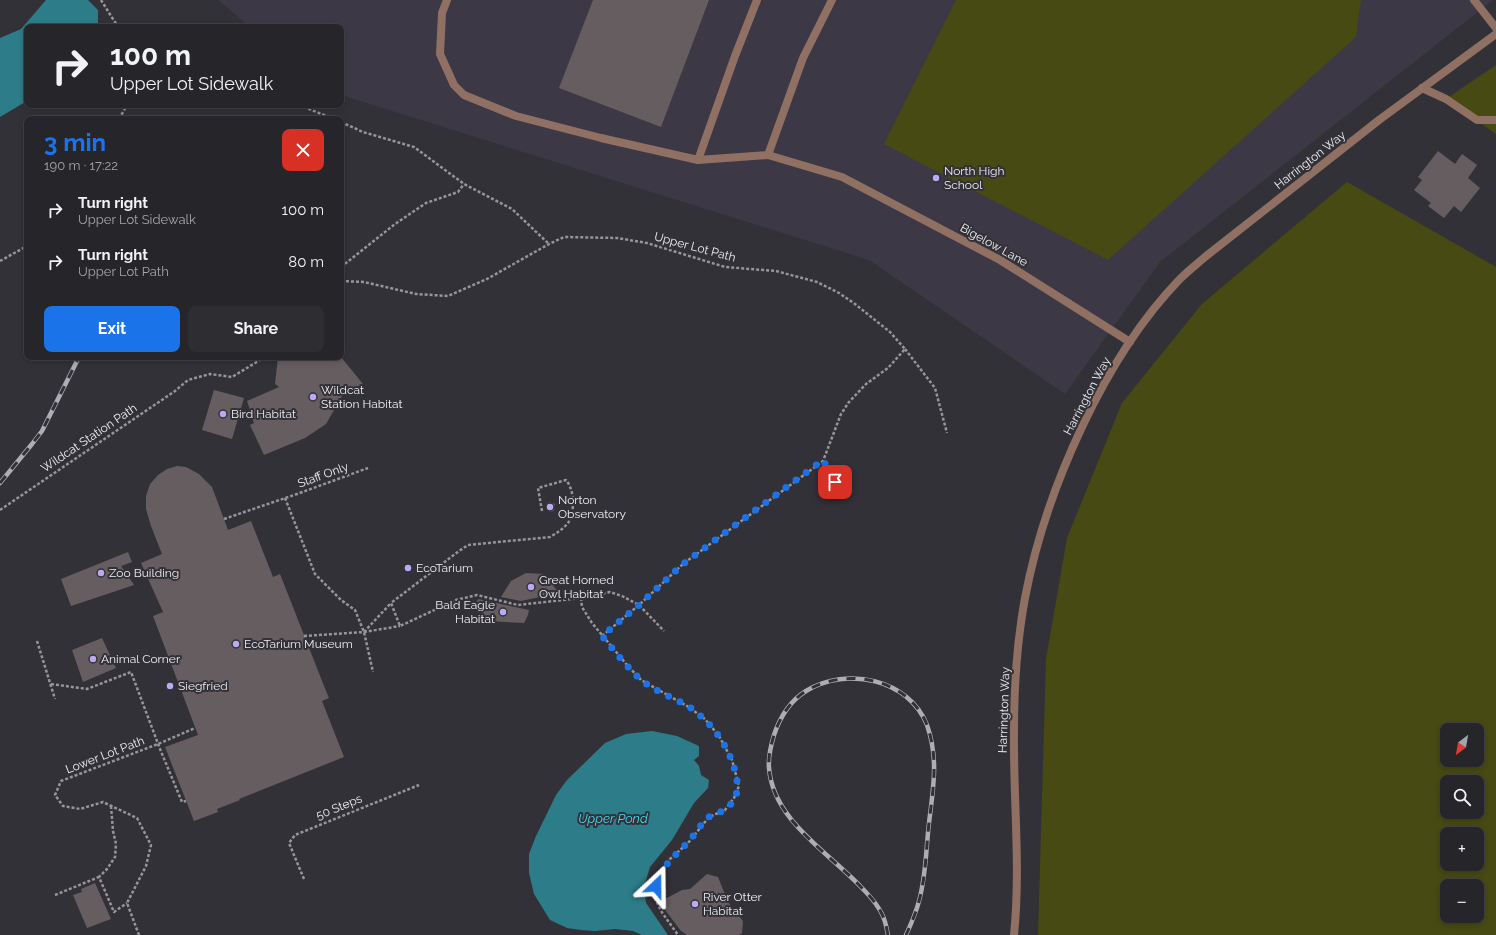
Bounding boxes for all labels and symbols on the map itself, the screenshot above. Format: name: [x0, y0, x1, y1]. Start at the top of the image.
street label: Harrington Way: [1272, 128, 1349, 192]
place label: North High School: [944, 164, 1004, 192]
marker: North High School: [931, 173, 941, 183]
street label: Bigelow Lane: [958, 221, 1030, 269]
street label: Upper Lot Path: [653, 229, 737, 265]
street label: Harrington Way: [1061, 354, 1114, 437]
place label: Wildcat Station Habitat: [321, 383, 402, 411]
marker: Wildcat Station Habitat: [308, 392, 318, 402]
street label: Wildcat Station Path: [38, 401, 140, 475]
place label: Bird Habitat: [231, 407, 296, 421]
marker: Bird Habitat: [218, 409, 228, 419]
street label: Staff Only: [296, 459, 351, 491]
pin: [818, 465, 852, 499]
place label: Norton Observatory: [558, 493, 626, 521]
marker: Norton Observatory: [545, 502, 555, 512]
place label: EcoTarium: [416, 561, 473, 575]
marker: EcoTarium: [403, 563, 413, 573]
place label: Zoo Building: [109, 566, 179, 580]
marker: Zoo Building: [96, 568, 106, 578]
place label: Great Horned Owl Habitat: [539, 573, 614, 601]
marker: Great Horned Owl Habitat: [526, 582, 536, 592]
place label: Bald Eagle Habitat: [435, 598, 495, 626]
marker: Bald Eagle Habitat: [498, 607, 508, 617]
place label: EcoTarium Museum: [244, 637, 353, 651]
marker: EcoTarium Museum: [231, 639, 241, 649]
place label: Animal Corner: [101, 652, 181, 666]
marker: Animal Corner: [88, 654, 98, 664]
street label: Harrington Way: [995, 666, 1013, 753]
place label: Siegfried: [178, 679, 228, 693]
marker: Siegfried: [165, 681, 175, 691]
north arrow: [1440, 723, 1484, 767]
street label: Lower Lot Path: [64, 734, 146, 776]
street label: 50 Steps: [314, 791, 364, 823]
water label: Upper Pond: [578, 811, 648, 826]
position arrow: [635, 865, 677, 907]
place label: River Otter Habitat: [703, 890, 763, 918]
marker: River Otter Habitat: [690, 899, 700, 909]

